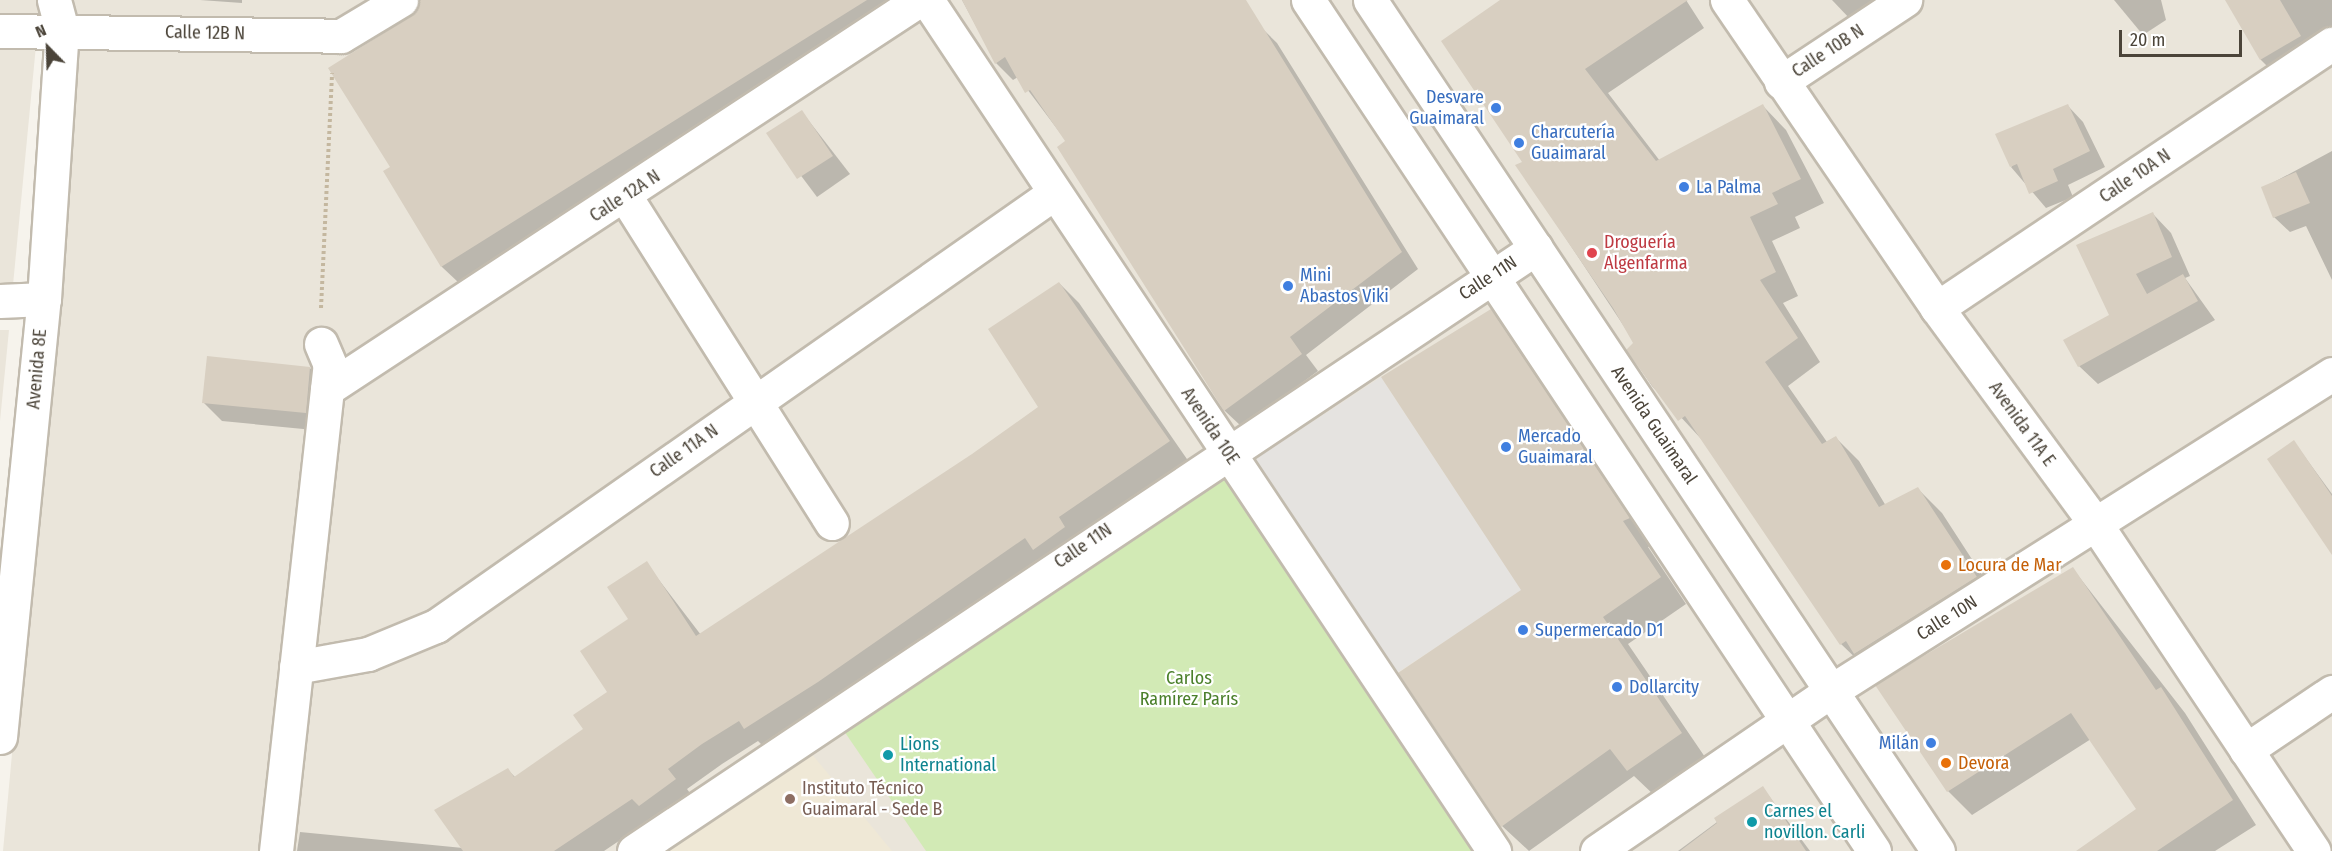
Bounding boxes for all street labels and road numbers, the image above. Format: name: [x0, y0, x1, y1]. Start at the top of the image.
street label: Calle 10B N: [1788, 20, 1868, 82]
street label: Calle 12B N: [165, 22, 245, 44]
street label: Calle 10A N: [2095, 144, 2175, 208]
street label: Calle 12A N: [586, 165, 664, 227]
street label: Calle 11N: [1455, 251, 1521, 305]
street label: Avenida 8E: [23, 328, 51, 410]
street label: Avenida Guaimaral: [1606, 362, 1702, 488]
street label: Avenida 11A E: [1984, 378, 2060, 470]
street label: Avenida 10E: [1176, 384, 1244, 468]
street label: Calle 11A N: [646, 420, 722, 482]
street label: Calle 11N: [1050, 519, 1116, 573]
street label: Calle 10N: [1913, 591, 1981, 645]

